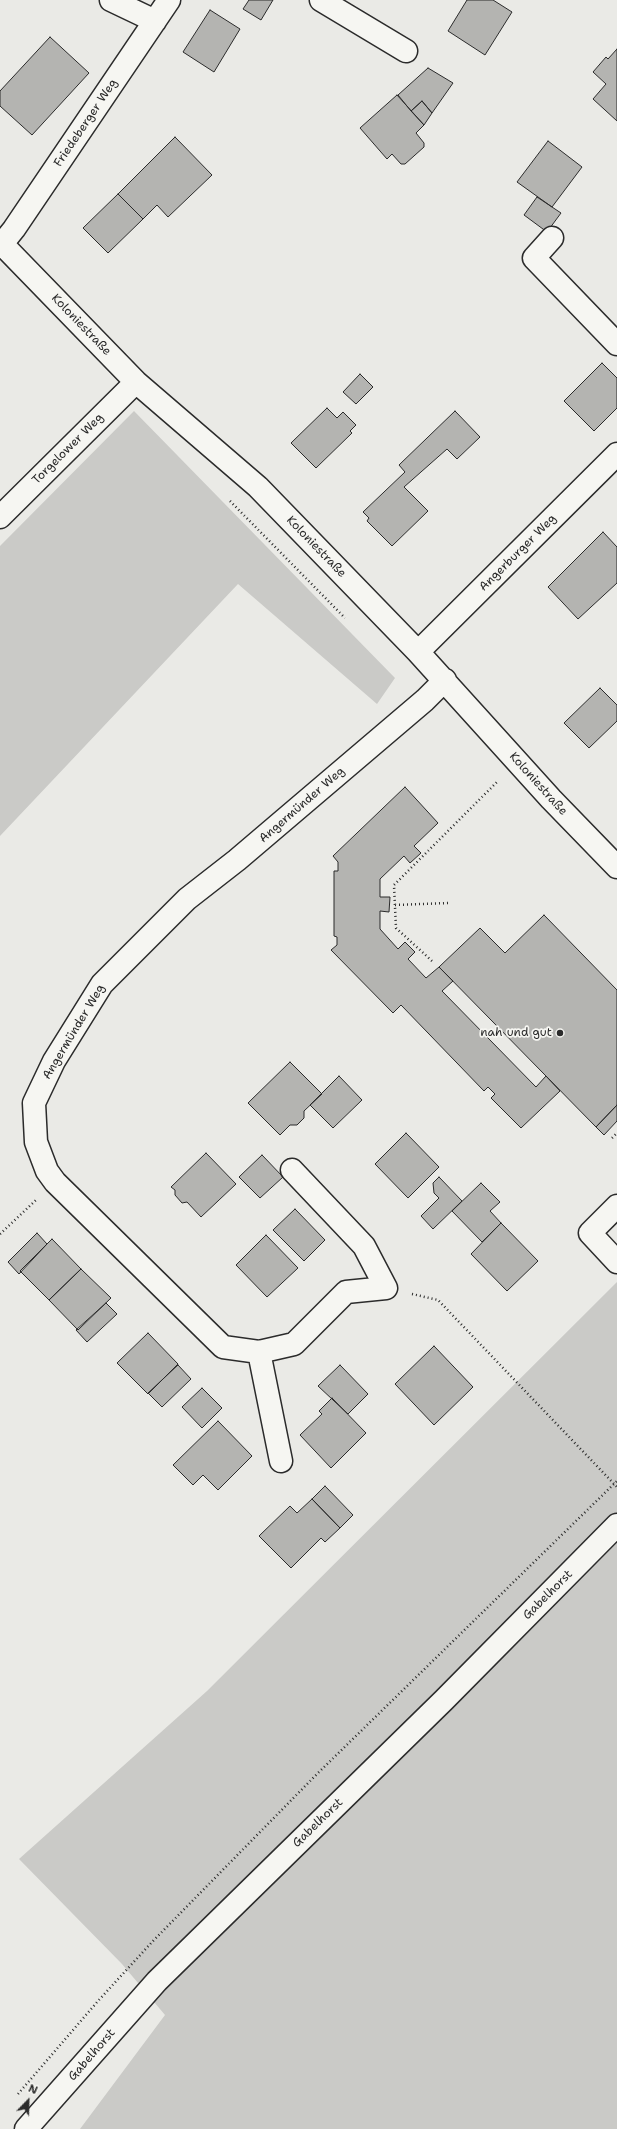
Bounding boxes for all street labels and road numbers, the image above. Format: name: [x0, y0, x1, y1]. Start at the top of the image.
street label: Friedeberger Weg: [51, 76, 121, 170]
street label: Koloniestraße: [48, 291, 114, 359]
street label: Torgelower Weg: [30, 411, 106, 487]
street label: Angerburger Weg: [477, 512, 559, 594]
street label: Koloniestraße: [283, 513, 349, 581]
street label: Koloniestraße: [506, 749, 570, 819]
street label: Angermünder Weg: [256, 764, 348, 846]
street label: Angermünder Weg: [40, 982, 108, 1082]
street label: Gabelhorst: [520, 1567, 576, 1623]
street label: Gabelhorst: [290, 1795, 346, 1851]
street label: Gabelhorst: [65, 2026, 119, 2084]

